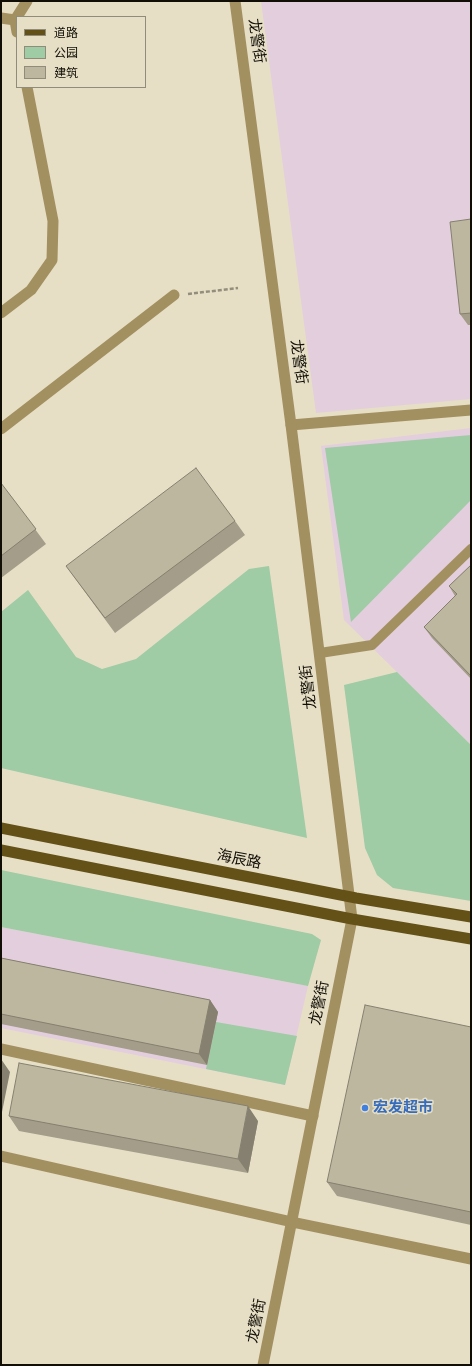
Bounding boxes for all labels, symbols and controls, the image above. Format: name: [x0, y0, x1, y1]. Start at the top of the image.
legend: [16, 16, 146, 88]
street label: 龙警街: [244, 17, 268, 65]
text: 道路: [54, 26, 78, 41]
text: 公园: [54, 46, 78, 61]
text: 建筑: [54, 66, 78, 81]
street label: 龙警街: [286, 338, 310, 386]
street label: 龙警街: [297, 664, 321, 710]
street label: 海辰路: [215, 847, 263, 873]
street label: 龙警街: [307, 979, 333, 1027]
place label: 宏发超市: [373, 1099, 433, 1117]
marker: 宏发超市: [360, 1103, 370, 1113]
street label: 龙警街: [244, 1297, 270, 1345]

